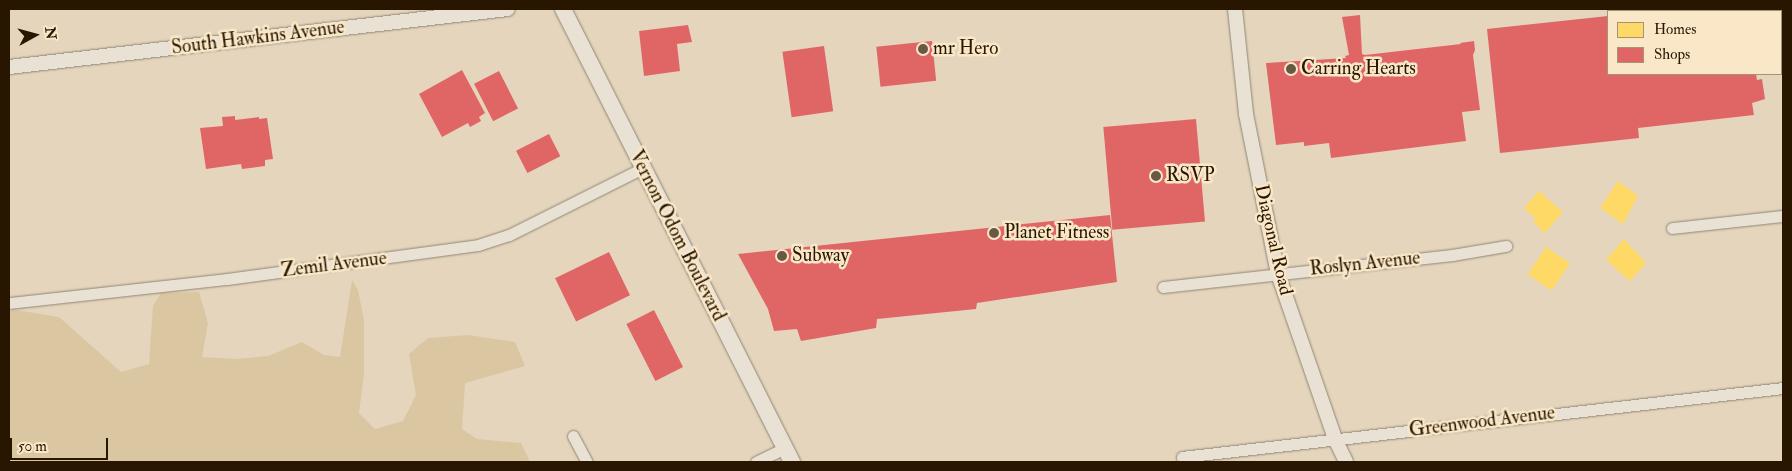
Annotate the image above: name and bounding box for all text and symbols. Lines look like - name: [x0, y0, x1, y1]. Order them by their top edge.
- north arrow: [10, 10, 60, 60]
- legend: [1607, 10, 1782, 75]
- street label: South Hawkins Avenue: [170, 16, 346, 60]
- text: Homes: [1654, 20, 1696, 39]
- text: N: [41, 26, 60, 40]
- place label: mr Hero: [933, 38, 998, 60]
- marker: mr Hero: [917, 43, 929, 55]
- text: Shops: [1654, 45, 1690, 64]
- place label: Carring Hearts: [1301, 58, 1416, 80]
- marker: Carring Hearts: [1285, 63, 1297, 75]
- street label: Vernon Odom Boulevard: [624, 147, 730, 325]
- place label: RSVP: [1166, 165, 1215, 187]
- marker: RSVP: [1150, 170, 1162, 182]
- street label: Diagonal Road: [1249, 182, 1297, 298]
- place label: Planet Fitness: [1004, 222, 1109, 244]
- marker: Planet Fitness: [988, 227, 1000, 239]
- place label: Subway: [792, 245, 849, 267]
- street label: Zemil Avenue: [280, 247, 388, 283]
- street label: Roslyn Avenue: [1309, 247, 1421, 281]
- marker: Subway: [776, 250, 788, 262]
- street label: Greenwood Avenue: [1408, 402, 1556, 442]
- scale bar: [12, 428, 110, 460]
- text: 50 m: [18, 437, 47, 456]

